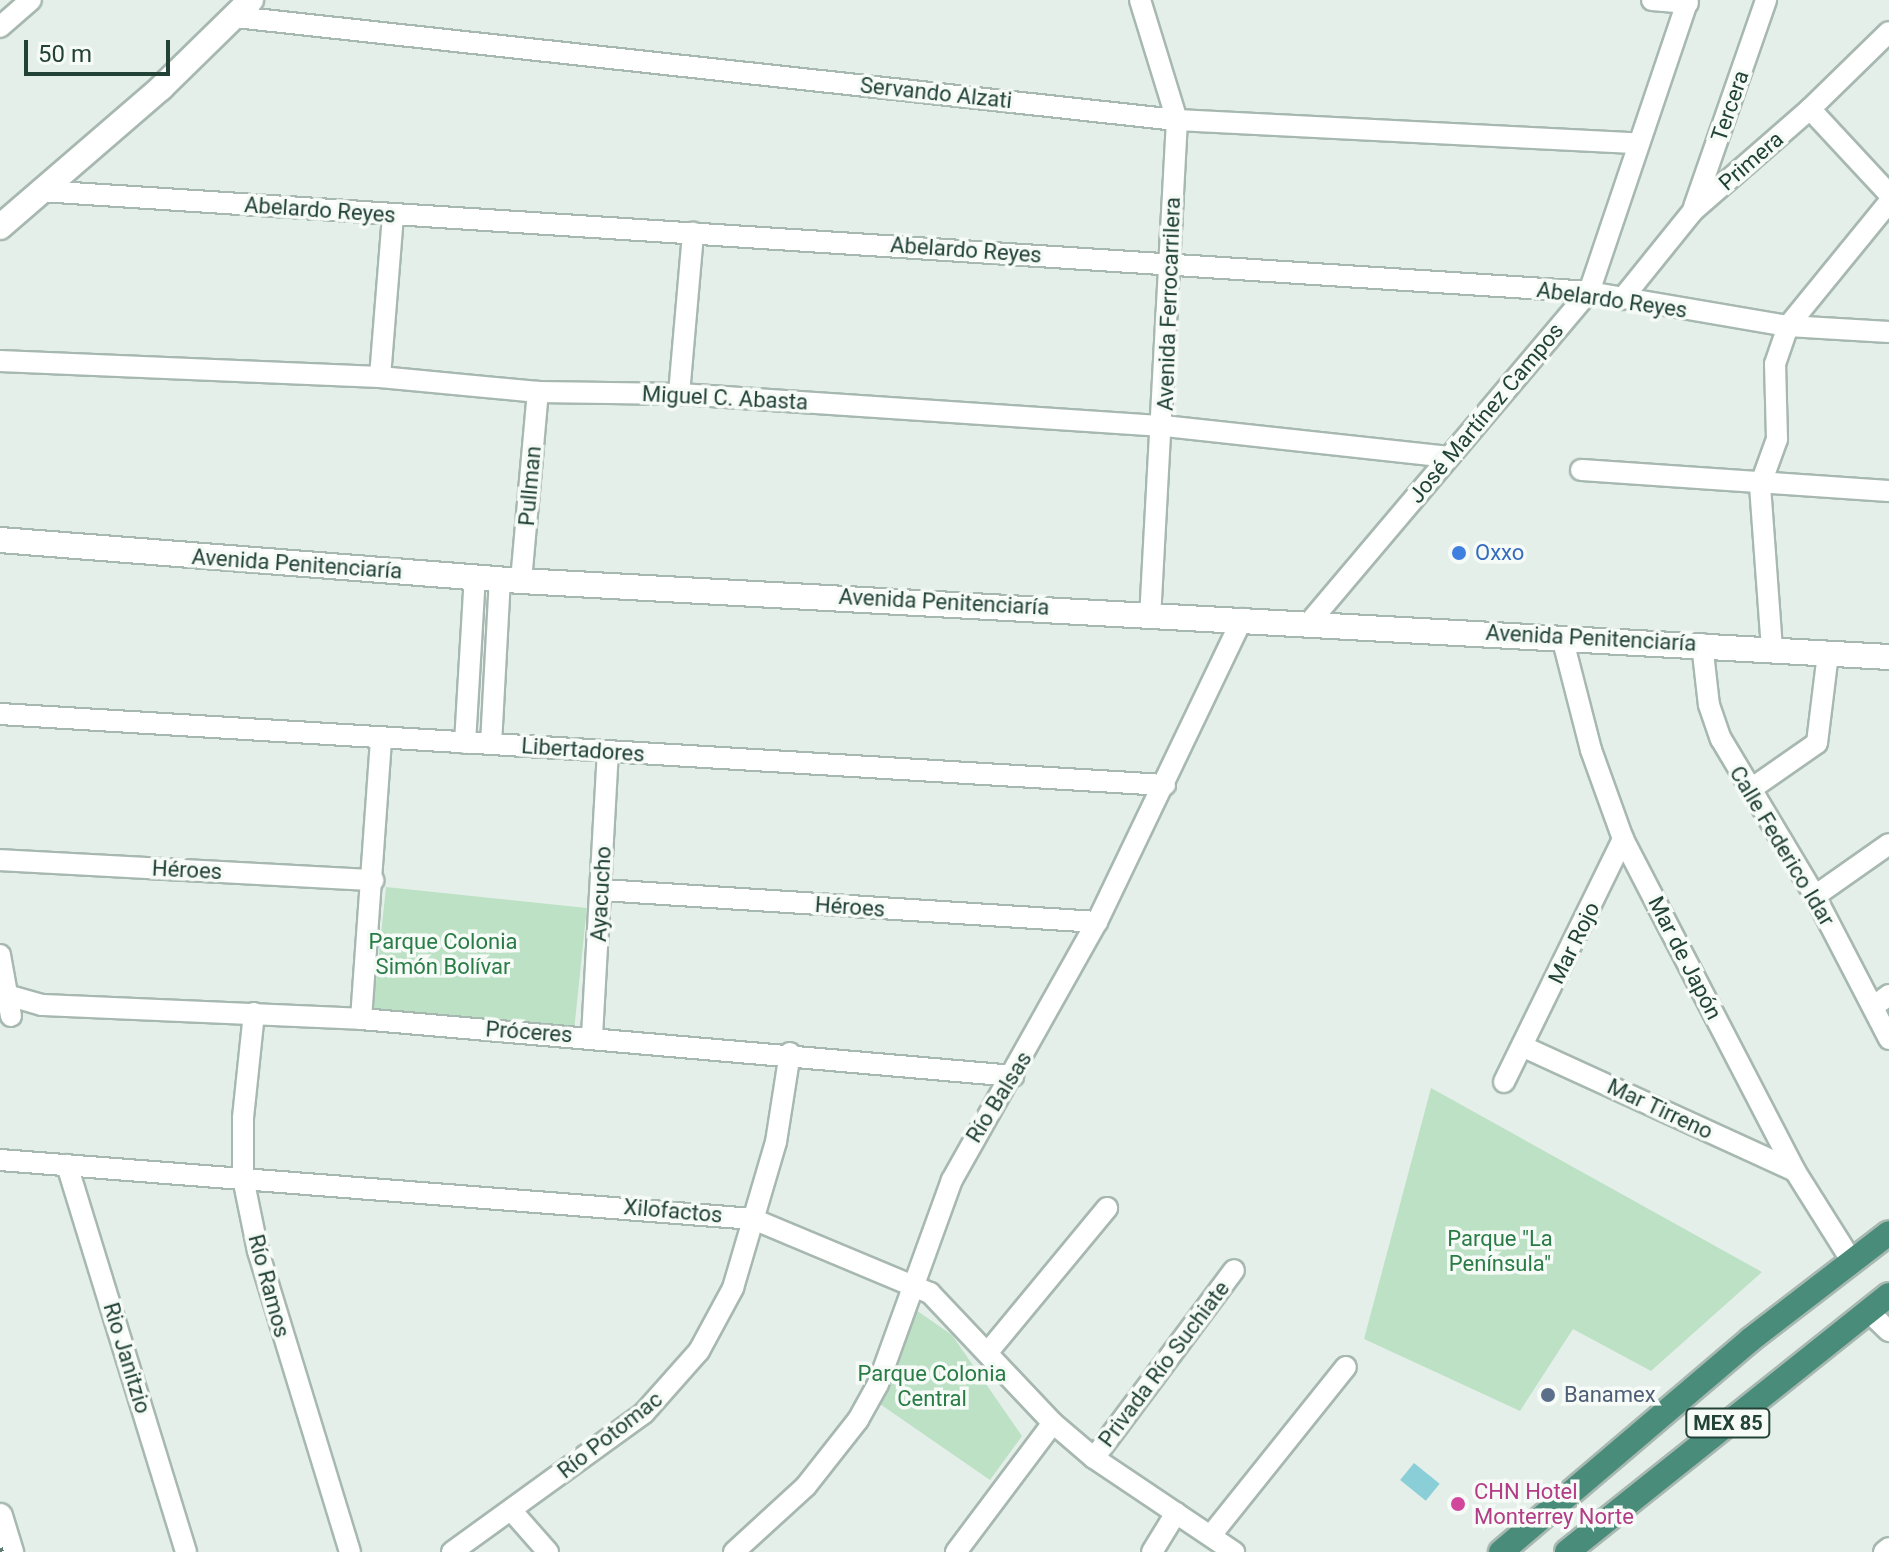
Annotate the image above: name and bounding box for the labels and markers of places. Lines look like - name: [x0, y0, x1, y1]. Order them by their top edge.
- place label: Oxxo: [1475, 540, 1524, 566]
- marker: Oxxo: [1450, 544, 1468, 562]
- place label: Banamex: [1564, 1382, 1656, 1408]
- marker: Banamex: [1539, 1386, 1557, 1404]
- place label: CHN Hotel Monterrey Norte: [1474, 1478, 1634, 1530]
- marker: CHN Hotel Monterrey Norte: [1449, 1495, 1467, 1513]

